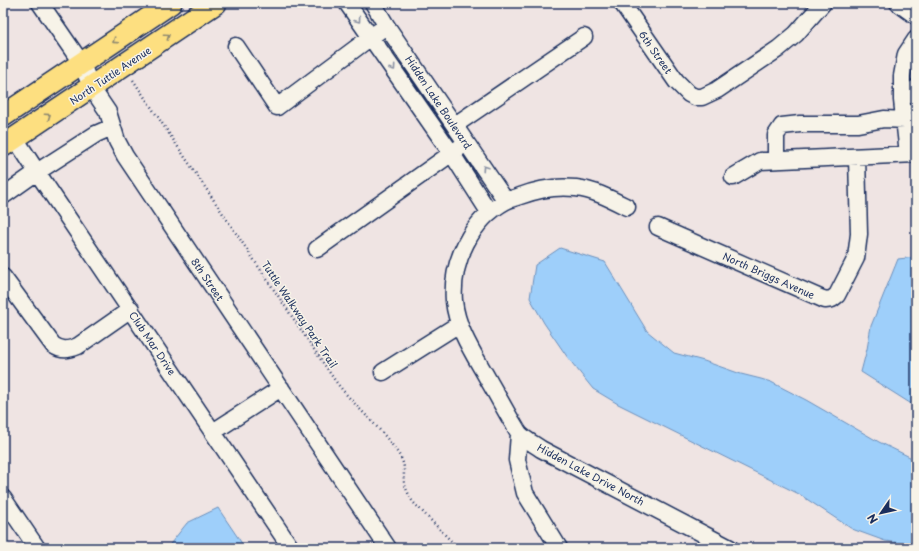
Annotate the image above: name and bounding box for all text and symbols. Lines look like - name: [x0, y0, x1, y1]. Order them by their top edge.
- one-way arrow: [354, 15, 361, 22]
- street label: 6th Street: [636, 27, 676, 77]
- one-way arrow: [163, 34, 170, 41]
- one-way arrow: [113, 36, 120, 43]
- street label: North Tuttle Avenue: [66, 42, 154, 108]
- street label: Hidden Lake Boulevard: [402, 52, 476, 152]
- one-way arrow: [388, 64, 395, 71]
- one-way arrow: [44, 113, 51, 121]
- one-way arrow: [482, 166, 489, 173]
- street label: North Briggs Avenue: [721, 248, 818, 302]
- street label: 8th Street: [188, 254, 228, 304]
- street label: Tuttle Walkway Park Trail: [258, 257, 342, 371]
- street label: Club Mar Drive: [126, 308, 180, 378]
- street label: Hidden Lake Drive North: [535, 439, 647, 509]
- north arrow: [861, 493, 901, 533]
- text: N: [863, 510, 882, 527]

